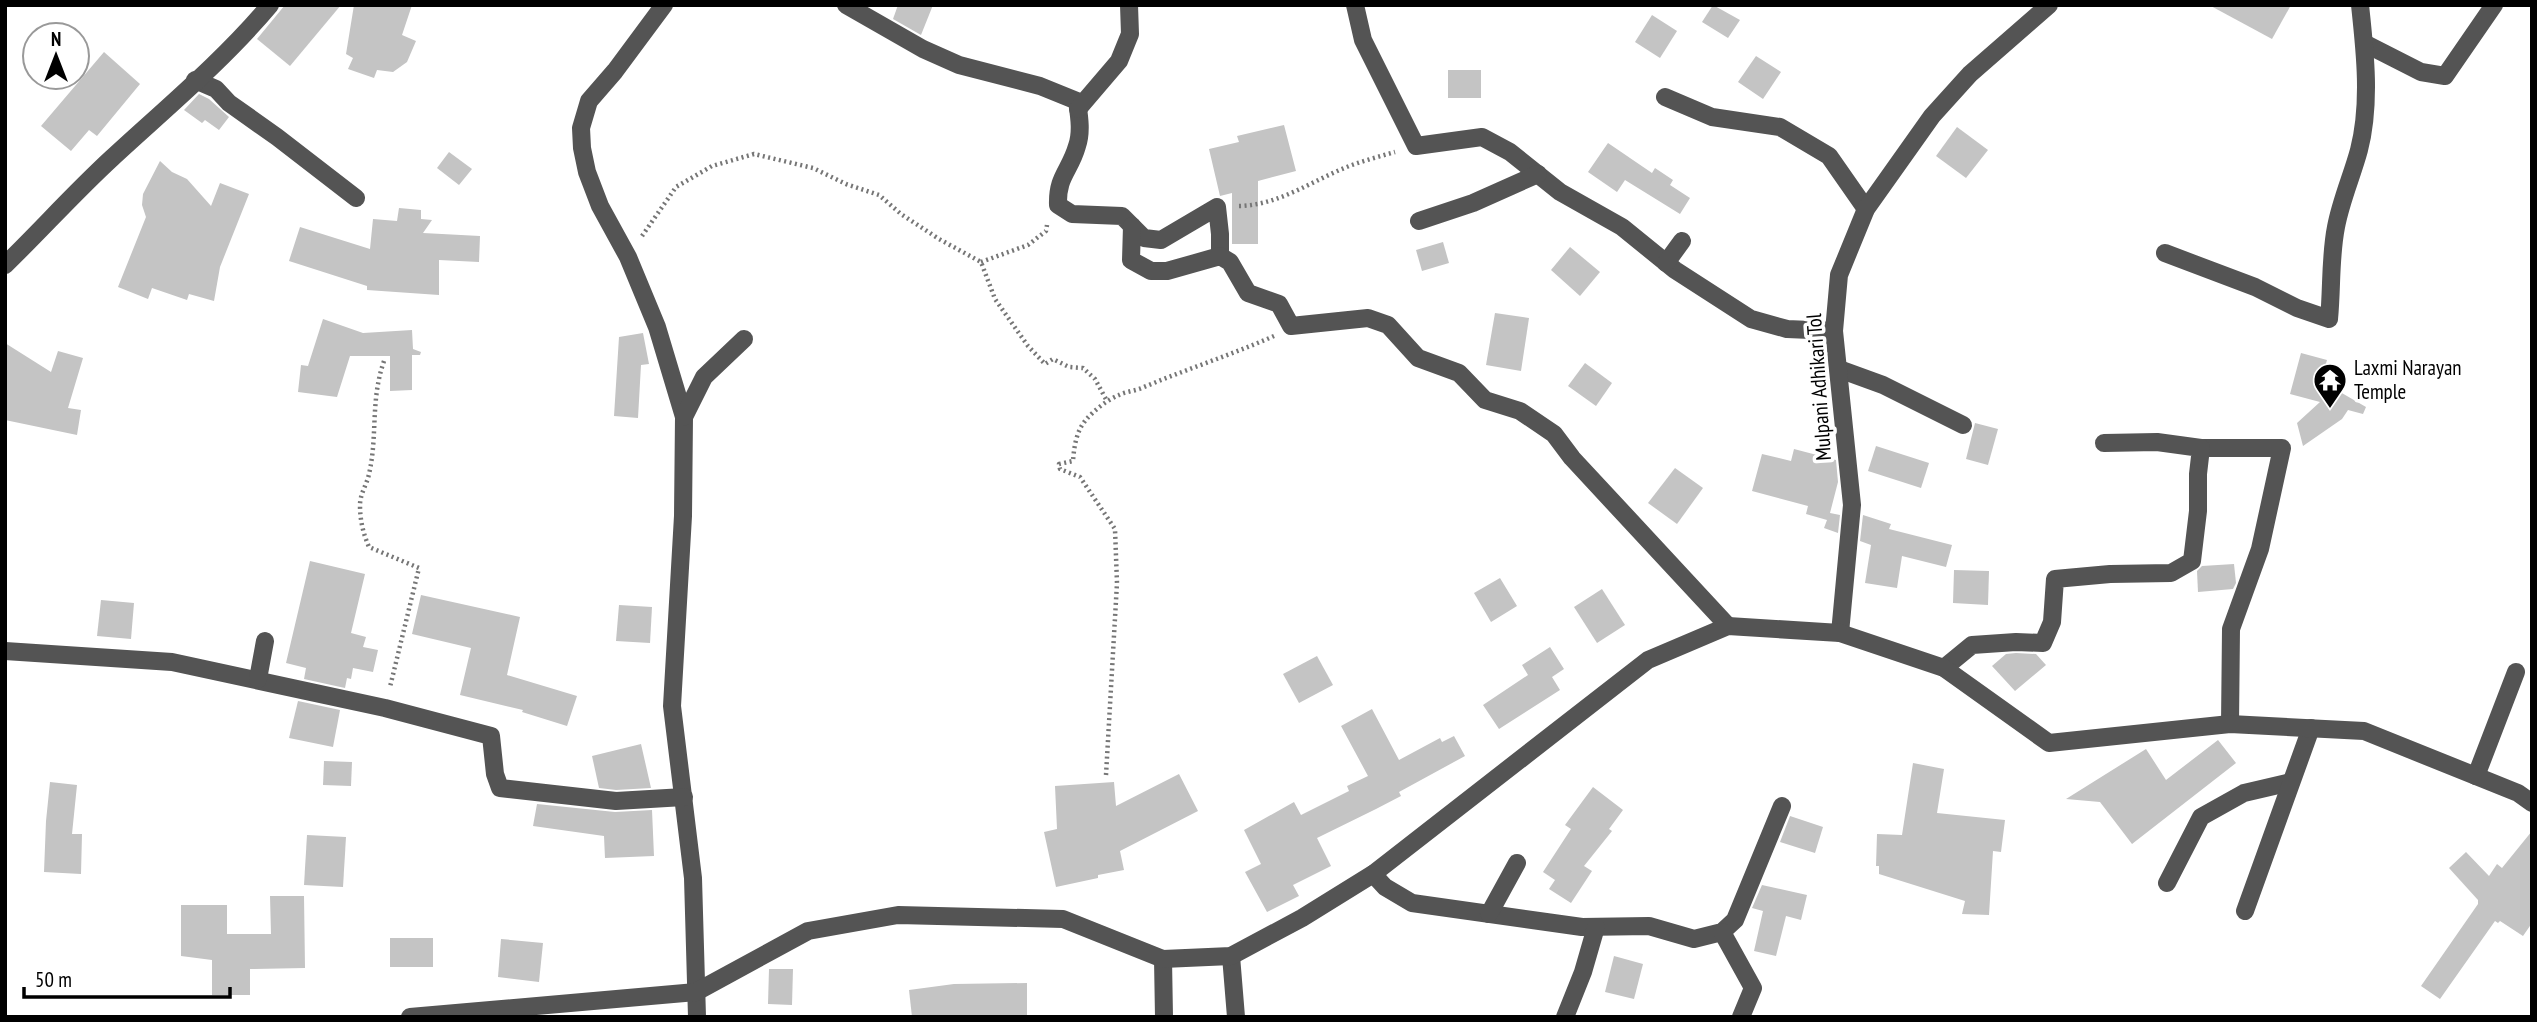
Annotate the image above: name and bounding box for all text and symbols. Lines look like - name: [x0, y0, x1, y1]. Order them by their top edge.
- north arrow: [21, 21, 91, 91]
- text: N: [51, 27, 61, 51]
- street label: Mulpani Adhikari Tol: [1800, 312, 1837, 461]
- place label: Laxmi Narayan Temple: [2354, 354, 2462, 405]
- temple icon: Laxmi Narayan Temple: [2311, 361, 2349, 410]
- scale bar: [24, 956, 231, 1000]
- text: 50 m: [35, 966, 72, 993]

